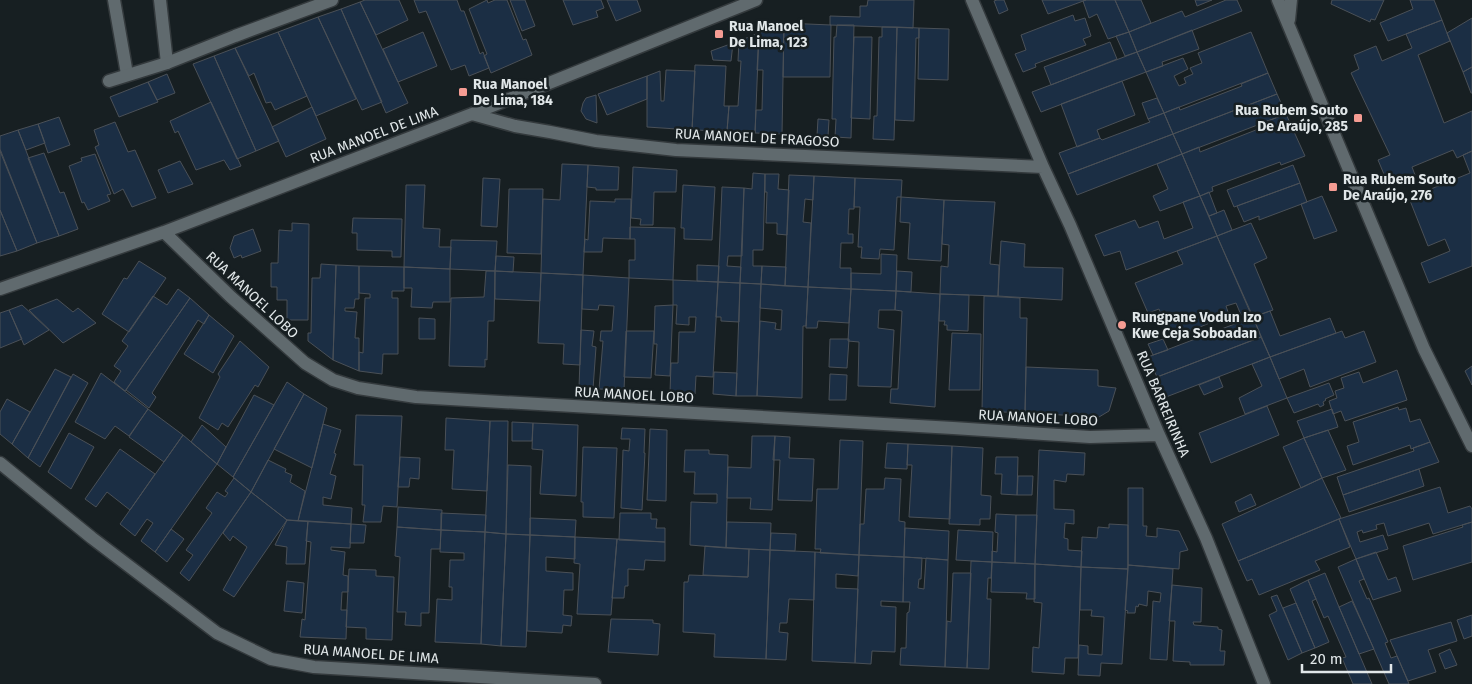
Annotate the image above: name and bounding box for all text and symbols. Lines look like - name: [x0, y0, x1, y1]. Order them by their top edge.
- place label: Rua Manoel De Lima, 123: [729, 18, 807, 51]
- marker: Rua Manoel De Lima, 123: [713, 28, 725, 40]
- place label: Rua Manoel De Lima, 184: [473, 76, 553, 109]
- marker: Rua Manoel De Lima, 184: [457, 86, 469, 98]
- place label: Rua Rubem Souto De Araújo, 285: [1235, 102, 1348, 135]
- street label: RUA MANOEL DE LIMA: [308, 103, 440, 167]
- marker: Rua Rubem Souto De Araújo, 285: [1352, 112, 1364, 124]
- street label: RUA MANOEL DE FRAGOSO: [674, 125, 840, 151]
- place label: Rua Rubem Souto De Araújo, 276: [1343, 171, 1456, 204]
- marker: Rua Rubem Souto De Araújo, 276: [1327, 181, 1339, 193]
- street label: RUA MANOEL LOBO: [202, 248, 302, 342]
- place label: Rungpane Vodun Izo Kwe Ceja Soboadan: [1132, 309, 1262, 342]
- marker: Rungpane Vodun Izo Kwe Ceja Soboadan: [1116, 319, 1128, 331]
- street label: RUA BARREIRINHA: [1133, 348, 1193, 460]
- street label: RUA MANOEL LOBO: [574, 383, 694, 407]
- street label: RUA MANOEL LOBO: [978, 406, 1098, 430]
- street label: RUA MANOEL DE LIMA: [303, 641, 439, 667]
- scale bar: [1302, 642, 1391, 674]
- text: 20 m: [1310, 650, 1343, 668]

